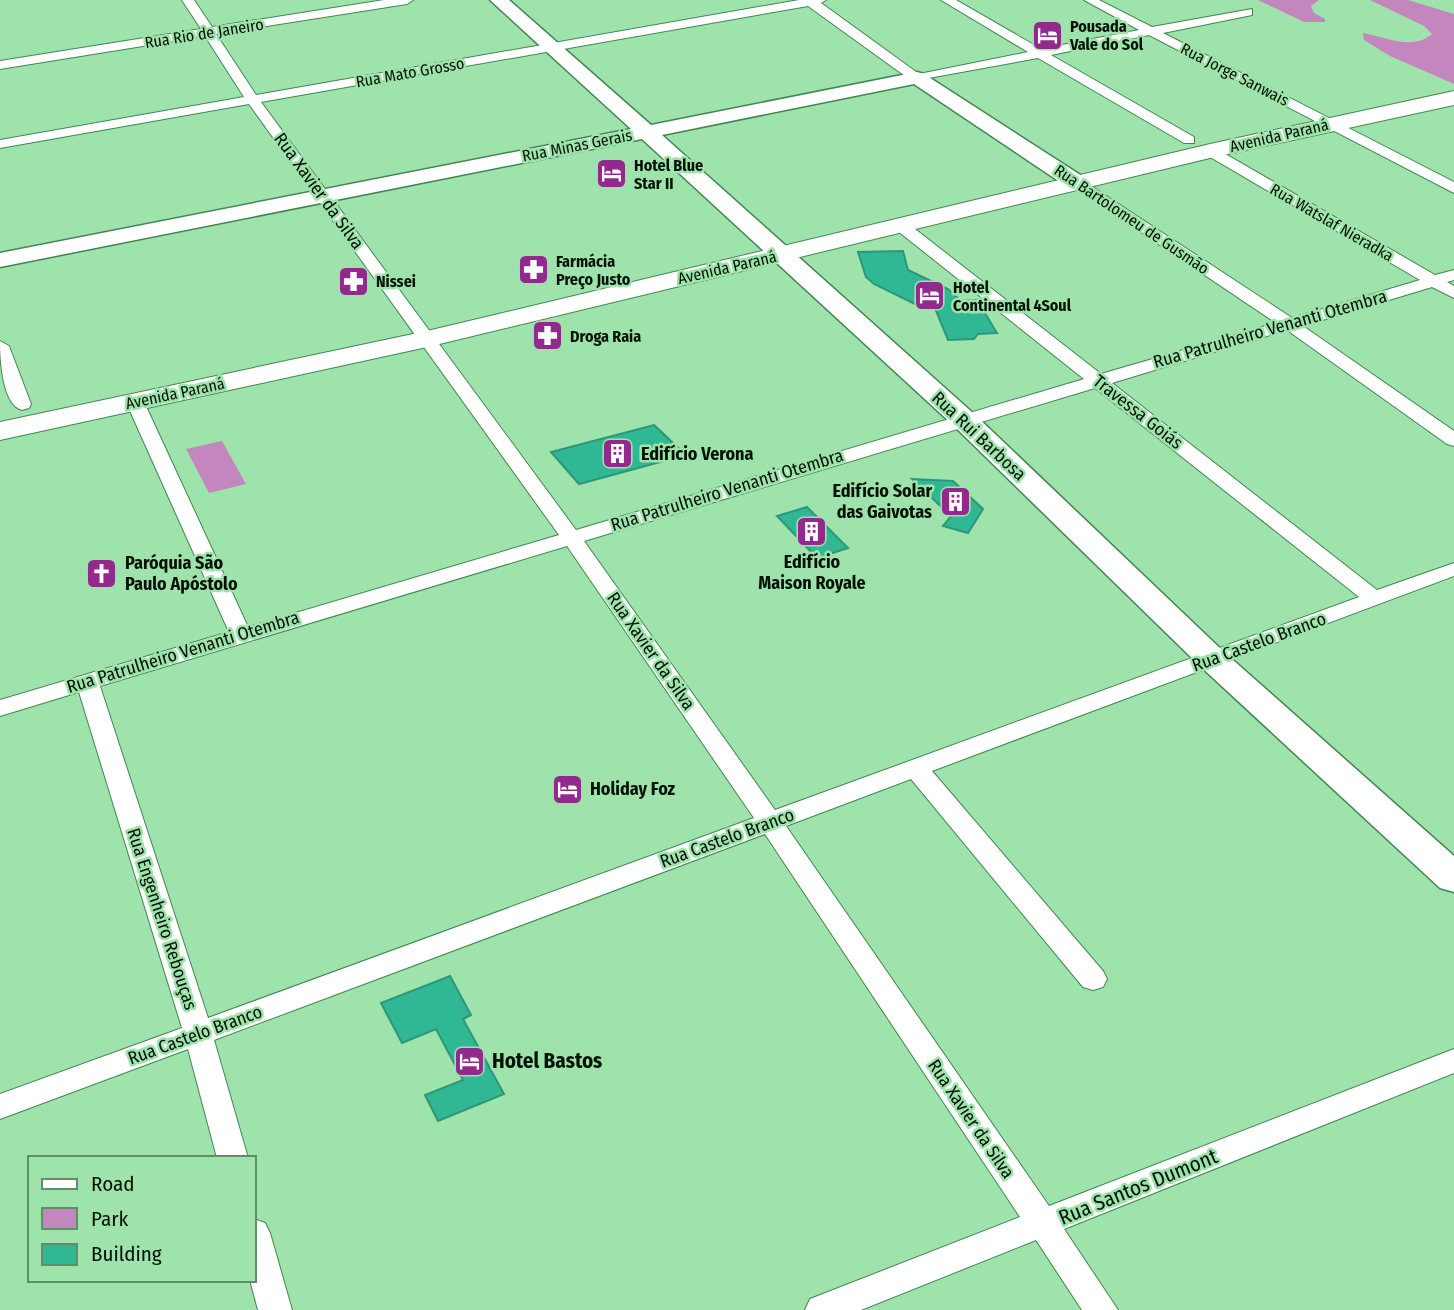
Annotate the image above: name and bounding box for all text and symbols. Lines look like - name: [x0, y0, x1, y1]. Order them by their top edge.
- street label: Rua Rio de Janeiro: [143, 15, 265, 52]
- place label: Pousada Vale do Sol: [1069, 17, 1144, 54]
- hotel icon: Pousada Vale do Sol: [1030, 18, 1064, 52]
- street label: Rua Jorge Sanwais: [1177, 39, 1292, 110]
- street label: Rua Mato Grosso: [354, 54, 466, 91]
- street label: Avenida Paraná: [1228, 115, 1330, 156]
- street label: Rua Minas Gerais: [520, 125, 634, 165]
- street label: Rua Xavier da Silva: [269, 128, 369, 254]
- place label: Hotel Blue Star II: [634, 156, 703, 193]
- hotel icon: Hotel Blue Star II: [594, 157, 628, 191]
- street label: Rua Bartolomeu de Gusmão: [1051, 161, 1213, 278]
- street label: Rua Watslaf Nieradka: [1267, 179, 1397, 265]
- street label: Avenida Paraná: [676, 247, 778, 288]
- place label: Farmácia Preço Justo: [556, 252, 631, 290]
- pharmacy icon: Farmácia Preço Justo: [516, 253, 550, 287]
- pharmacy icon: Nissei: [336, 264, 370, 298]
- place label: Nissei: [376, 272, 416, 291]
- place label: Hotel Continental 4Soul: [953, 278, 1072, 315]
- hotel icon: Hotel Continental 4Soul: [913, 279, 947, 313]
- street label: Rua Patrulheiro Venanti Otembra: [1151, 285, 1390, 373]
- pharmacy icon: Droga Raia: [530, 319, 564, 353]
- place label: Droga Raia: [570, 327, 641, 346]
- street label: Travessa Goiás: [1089, 370, 1187, 454]
- street label: Avenida Paraná: [124, 374, 226, 413]
- street label: Rua Rui Barbosa: [927, 387, 1031, 485]
- building icon: Edifício Verona: [601, 437, 635, 471]
- place label: Edifício Verona: [641, 443, 753, 465]
- street label: Rua Patrulheiro Venanti Otembra: [608, 444, 846, 536]
- place label: Edifício Solar das Gaivotas: [833, 480, 932, 523]
- building icon: Edifício Solar das Gaivotas: [938, 484, 972, 518]
- building icon: Edifício Maison Royale: [795, 515, 829, 549]
- place label: Edifício Maison Royale: [758, 551, 866, 594]
- place label: Paróquia São Paulo Apóstolo: [125, 552, 238, 595]
- church icon: Paróquia São Paulo Apóstolo: [85, 556, 119, 590]
- street label: Rua Xavier da Silva: [602, 588, 700, 714]
- street label: Rua Patrulheiro Venanti Otembra: [64, 606, 302, 698]
- street label: Rua Castelo Branco: [1189, 608, 1329, 676]
- hotel icon: Holiday Foz: [550, 772, 584, 806]
- place label: Holiday Foz: [590, 778, 676, 800]
- street label: Rua Castelo Branco: [657, 804, 797, 872]
- street label: Rua Engenheiro Rebouças: [122, 825, 202, 1013]
- street label: Rua Castelo Branco: [125, 1001, 265, 1069]
- hotel icon: Hotel Bastos: [452, 1044, 486, 1078]
- place label: Hotel Bastos: [492, 1048, 602, 1074]
- street label: Rua Xavier da Silva: [923, 1055, 1019, 1183]
- street label: Rua Santos Dumont: [1055, 1143, 1221, 1231]
- legend: [28, 1156, 256, 1282]
- text: Road: [91, 1171, 135, 1197]
- text: Park: [91, 1206, 129, 1232]
- text: Building: [91, 1241, 162, 1267]

